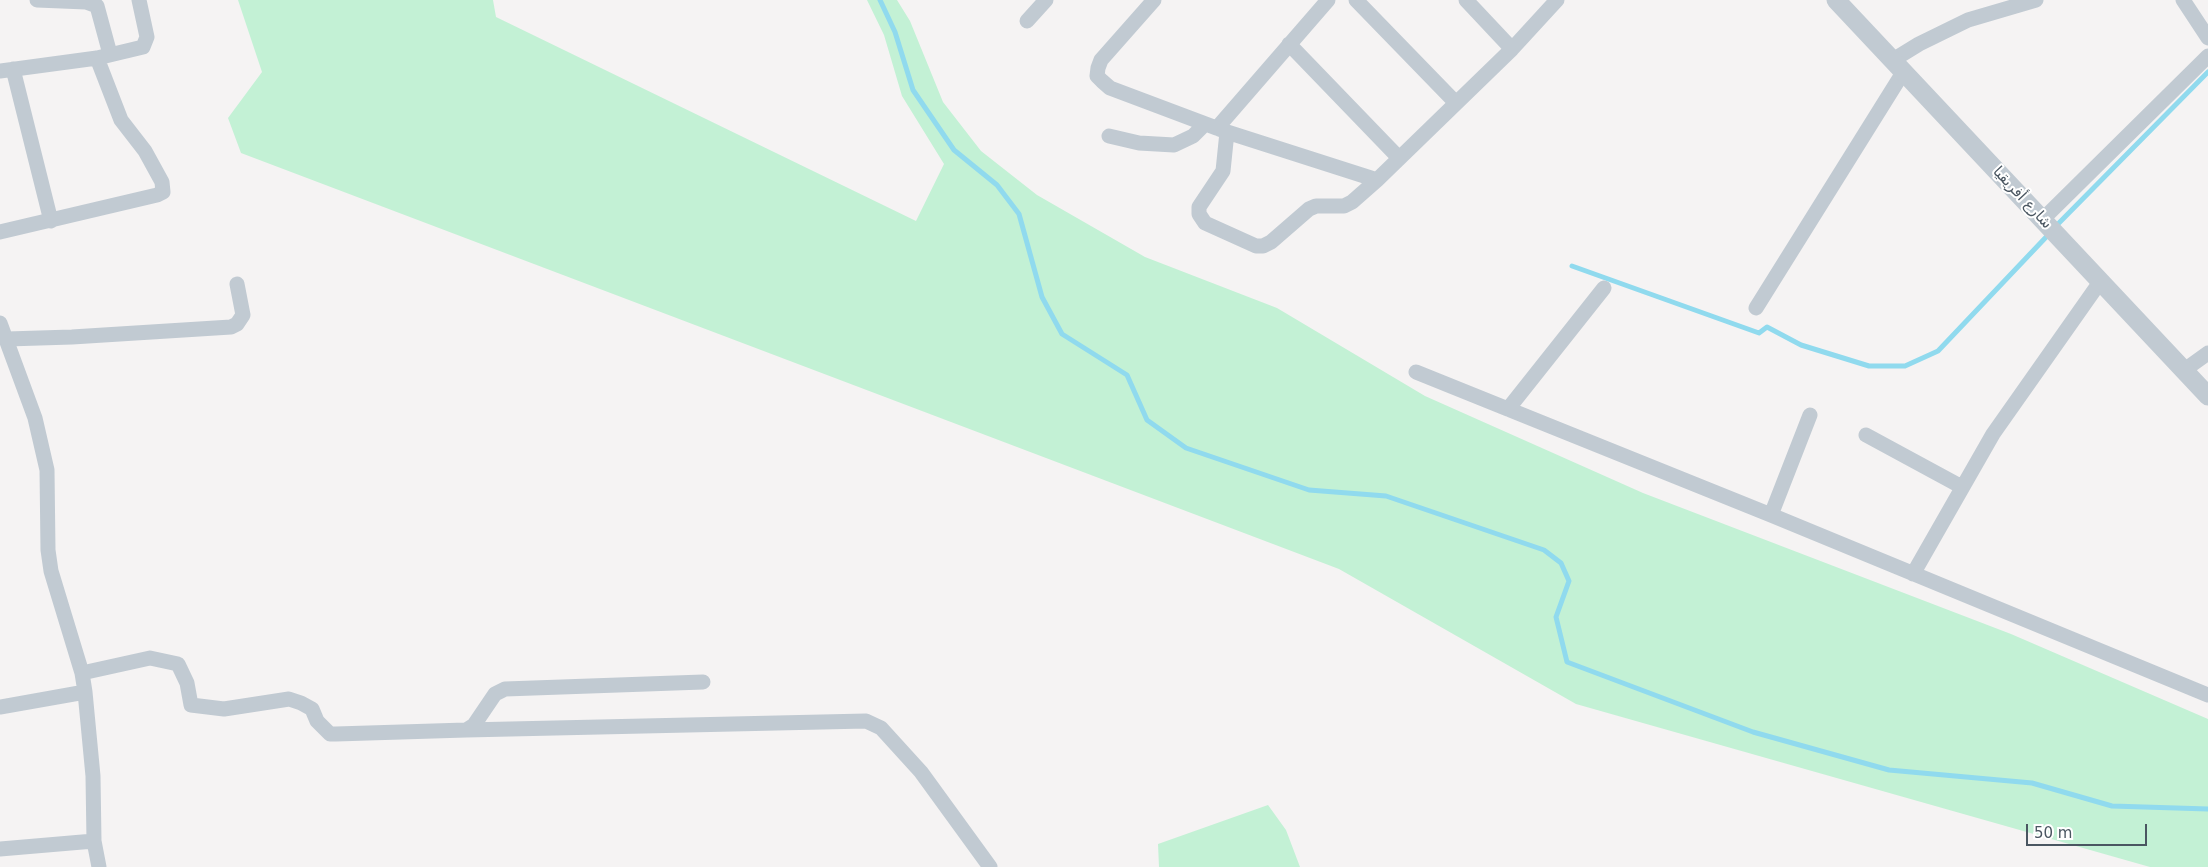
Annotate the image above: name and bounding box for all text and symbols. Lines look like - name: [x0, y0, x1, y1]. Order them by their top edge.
- street label: شارع أفريقيا: [1989, 163, 2055, 233]
- scale bar: [2028, 814, 2149, 846]
- text: 50 m: [2034, 824, 2072, 842]

